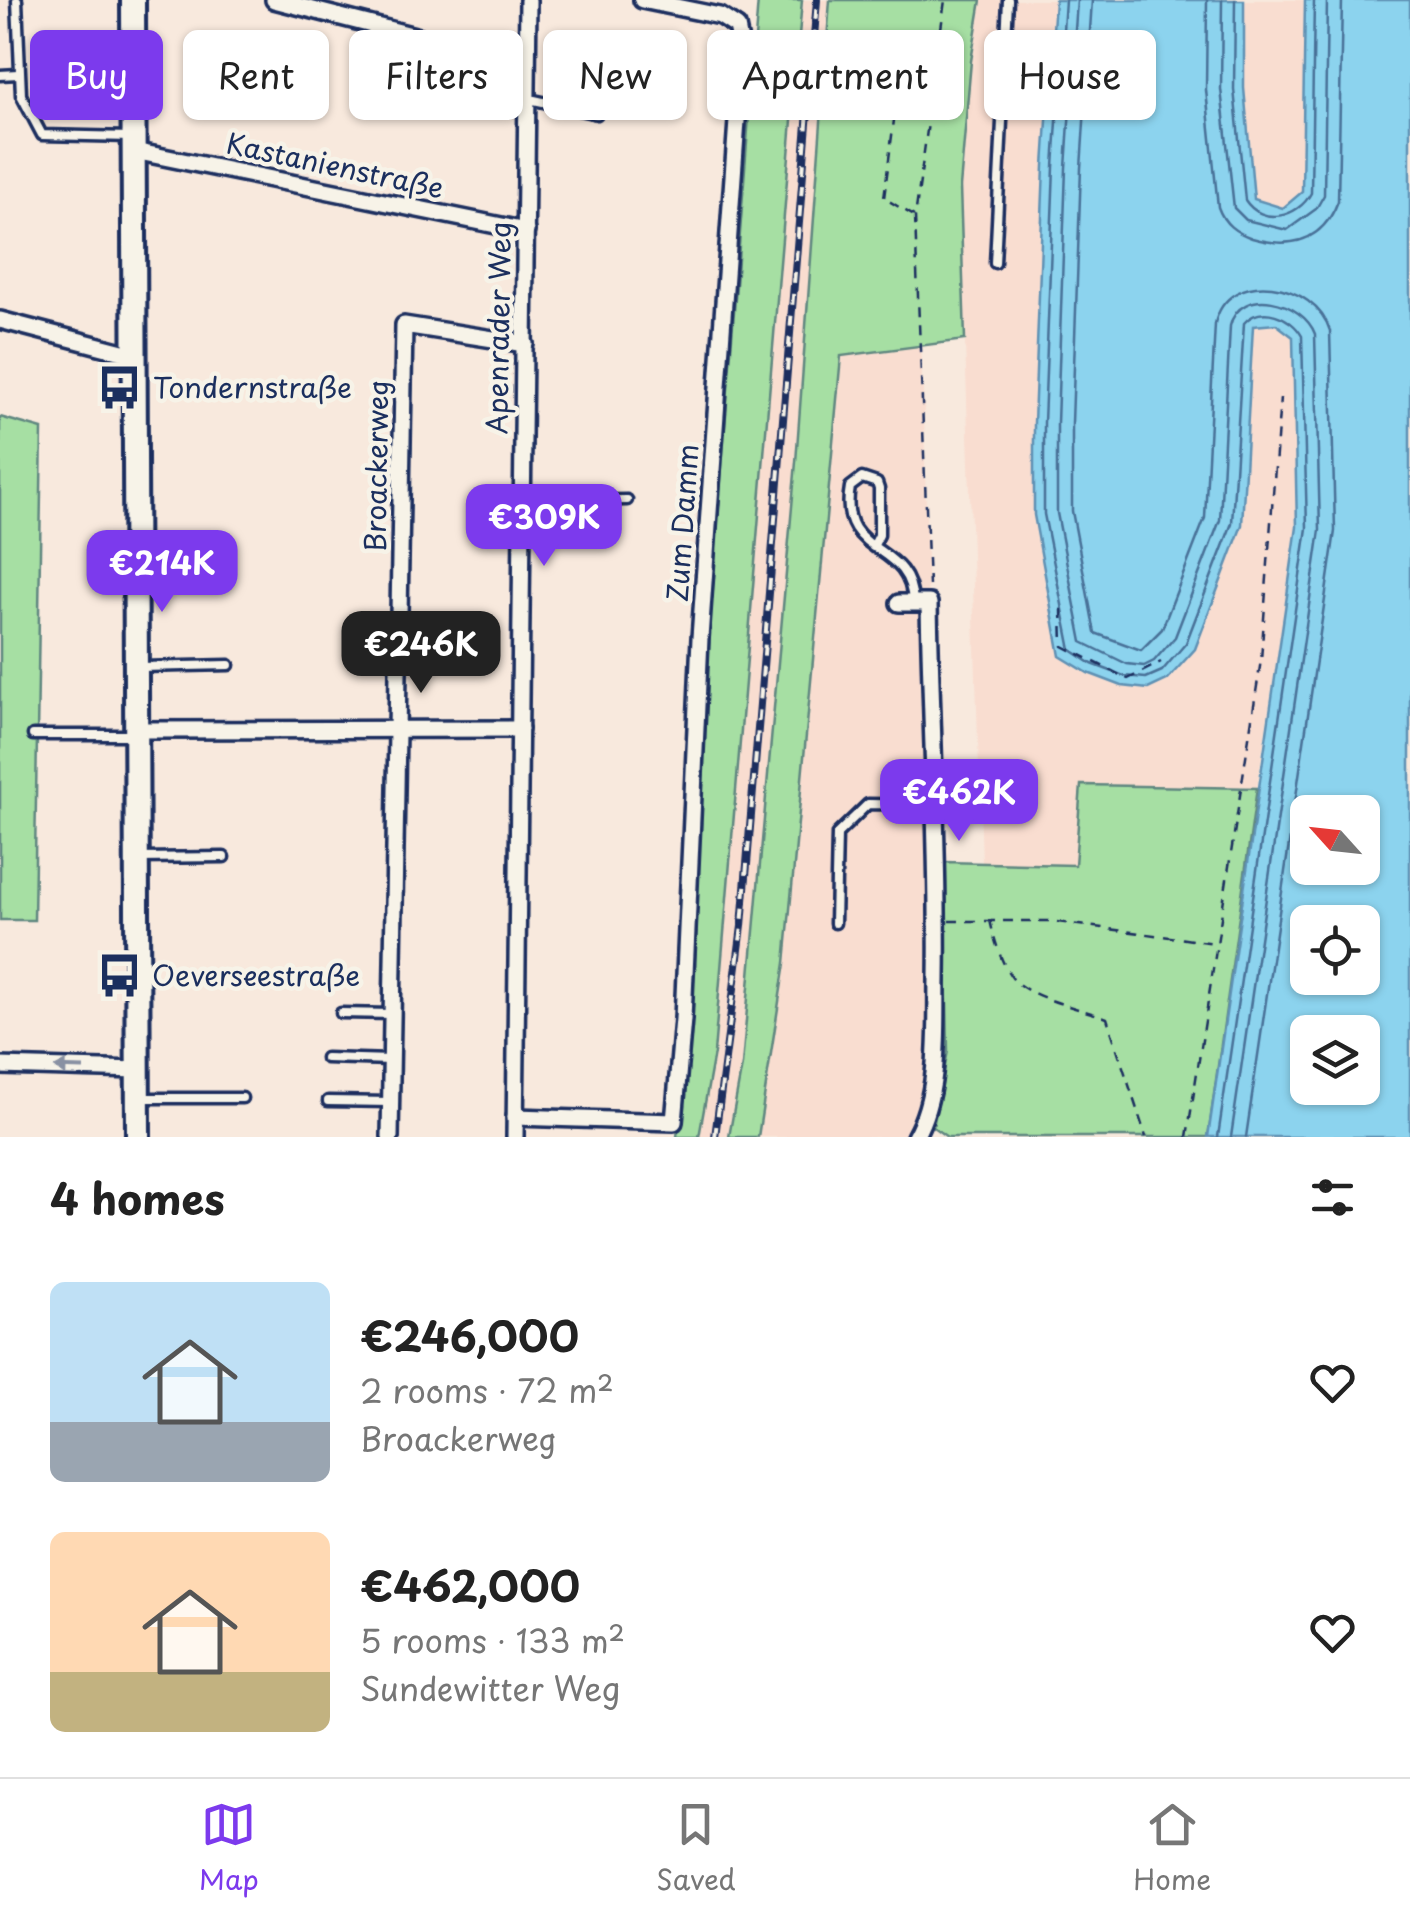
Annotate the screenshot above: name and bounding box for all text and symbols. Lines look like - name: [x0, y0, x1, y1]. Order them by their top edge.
- chip: Buy: [30, 30, 163, 120]
- chip: Rent: [183, 30, 329, 120]
- chip: Filters: [349, 30, 523, 120]
- chip: New: [543, 30, 687, 120]
- chip: Apartment: [707, 30, 964, 120]
- chip: House: [984, 30, 1156, 120]
- street label: Kastanienstraße: [223, 120, 448, 209]
- street label: Apenrader Weg: [474, 221, 521, 435]
- bus stop icon: Tondernstraße: [96, 364, 144, 412]
- place label: Tondernstraße: [153, 365, 352, 408]
- street label: Broackerweg: [353, 380, 398, 552]
- street label: Zum Damm: [655, 443, 708, 603]
- pin: €309K: [474, 484, 614, 569]
- text: €309K: [488, 492, 600, 540]
- pin: €214K: [92, 530, 232, 615]
- text: €214K: [109, 538, 215, 586]
- pin: €246K: [351, 611, 491, 696]
- text: €246K: [364, 619, 479, 667]
- pin: €462K: [889, 759, 1029, 844]
- text: €462K: [902, 767, 1016, 815]
- north arrow: [1290, 795, 1380, 885]
- map controls: [1290, 795, 1380, 1105]
- button: locate: [1290, 905, 1380, 995]
- bus stop icon: Oeverseestraße: [95, 952, 143, 1000]
- place label: Oeverseestraße: [152, 953, 360, 996]
- button: layers: [1290, 1015, 1380, 1105]
- one-way arrow: [52, 1060, 84, 1076]
- text: 4 homes: [50, 1166, 225, 1229]
- icon: filters: [1305, 1170, 1360, 1225]
- text: €246,000: [360, 1303, 579, 1366]
- icon: home: [130, 1322, 250, 1442]
- icon: heart: [1305, 1355, 1360, 1410]
- text: 2 rooms · 72 m²: [360, 1366, 614, 1414]
- text: Broackerweg: [360, 1414, 557, 1462]
- text: €462,000: [360, 1553, 580, 1616]
- icon: home: [130, 1572, 250, 1692]
- icon: heart: [1305, 1605, 1360, 1660]
- text: 5 rooms · 133 m²: [360, 1616, 625, 1664]
- text: Sundewitter Weg: [360, 1664, 620, 1712]
- tab: Map: [199, 1797, 259, 1900]
- tab: Saved: [656, 1797, 736, 1900]
- tab: Home: [1133, 1797, 1211, 1900]

